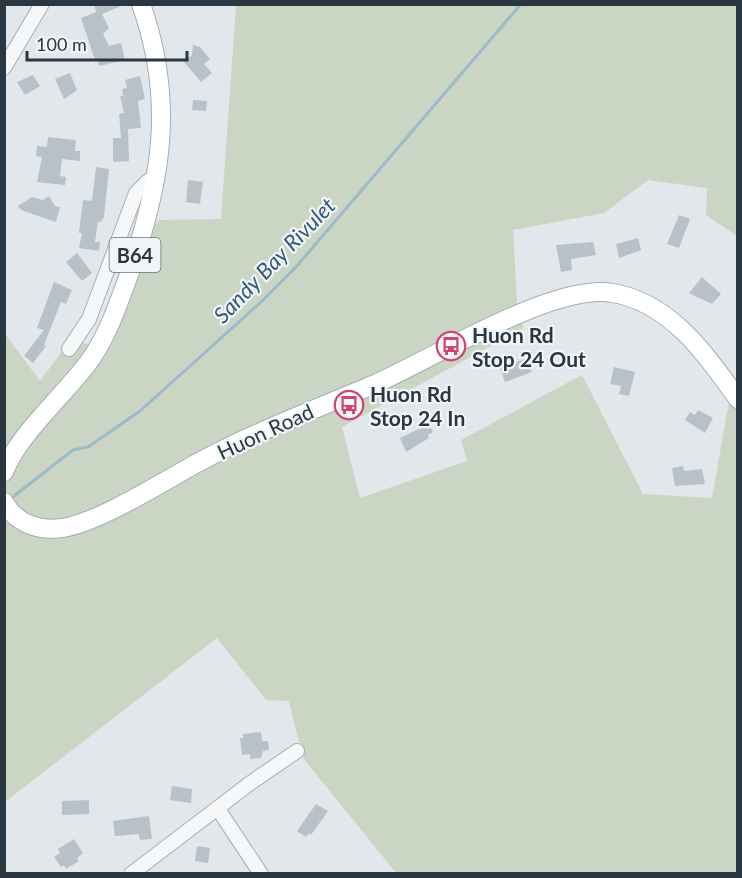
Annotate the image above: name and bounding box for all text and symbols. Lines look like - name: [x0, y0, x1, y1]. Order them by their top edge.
- scale bar: [27, 24, 188, 62]
- text: 100 m: [36, 33, 87, 55]
- water label: Sandy Bay Rivulet: [207, 192, 341, 328]
- road number: B64: [110, 238, 160, 272]
- place label: Huon Rd Stop 24 Out: [472, 322, 586, 371]
- bus stop icon: Huon Rd Stop 24 Out: [435, 330, 467, 362]
- place label: Huon Rd Stop 24 In: [370, 381, 465, 430]
- bus stop icon: Huon Rd Stop 24 In: [333, 389, 365, 421]
- street label: Huon Road: [213, 398, 317, 464]

